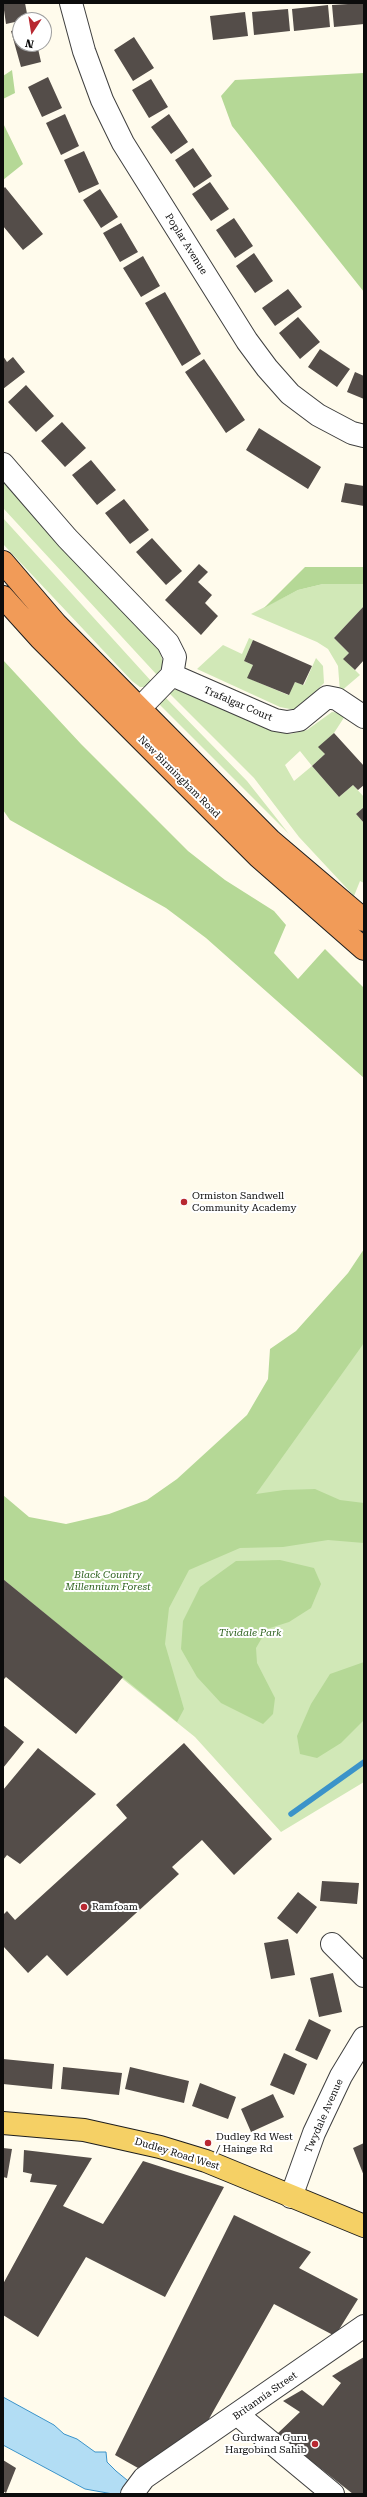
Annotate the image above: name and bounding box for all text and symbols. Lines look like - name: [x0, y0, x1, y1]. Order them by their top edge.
- north arrow: [12, 12, 52, 52]
- text: N: [24, 36, 35, 50]
- street label: Poplar Avenue: [162, 211, 210, 277]
- street label: Trafalgar Court: [202, 684, 274, 724]
- street label: New Birmingham Road: [136, 734, 222, 820]
- place label: Ormiston Sandwell Community Academy: [192, 1190, 296, 1214]
- marker: Ormiston Sandwell Community Academy: [179, 1197, 189, 1207]
- park label: Black Country Millennium Forest: [65, 1569, 151, 1592]
- park label: Tividale Park: [219, 1627, 281, 1639]
- place label: Ramfoam: [92, 1901, 138, 1913]
- marker: Ramfoam: [79, 1902, 89, 1912]
- street label: Twydale Avenue: [302, 2077, 346, 2155]
- place label: Dudley Rd West / Hainge Rd: [216, 2131, 293, 2154]
- street label: Dudley Road West: [133, 2135, 221, 2173]
- marker: Dudley Rd West / Hainge Rd: [203, 2138, 213, 2148]
- street label: Britannia Street: [231, 2369, 299, 2423]
- place label: Gurdwara Guru Hargobind Sahib: [225, 2432, 307, 2456]
- marker: Gurdwara Guru Hargobind Sahib: [310, 2439, 320, 2449]

